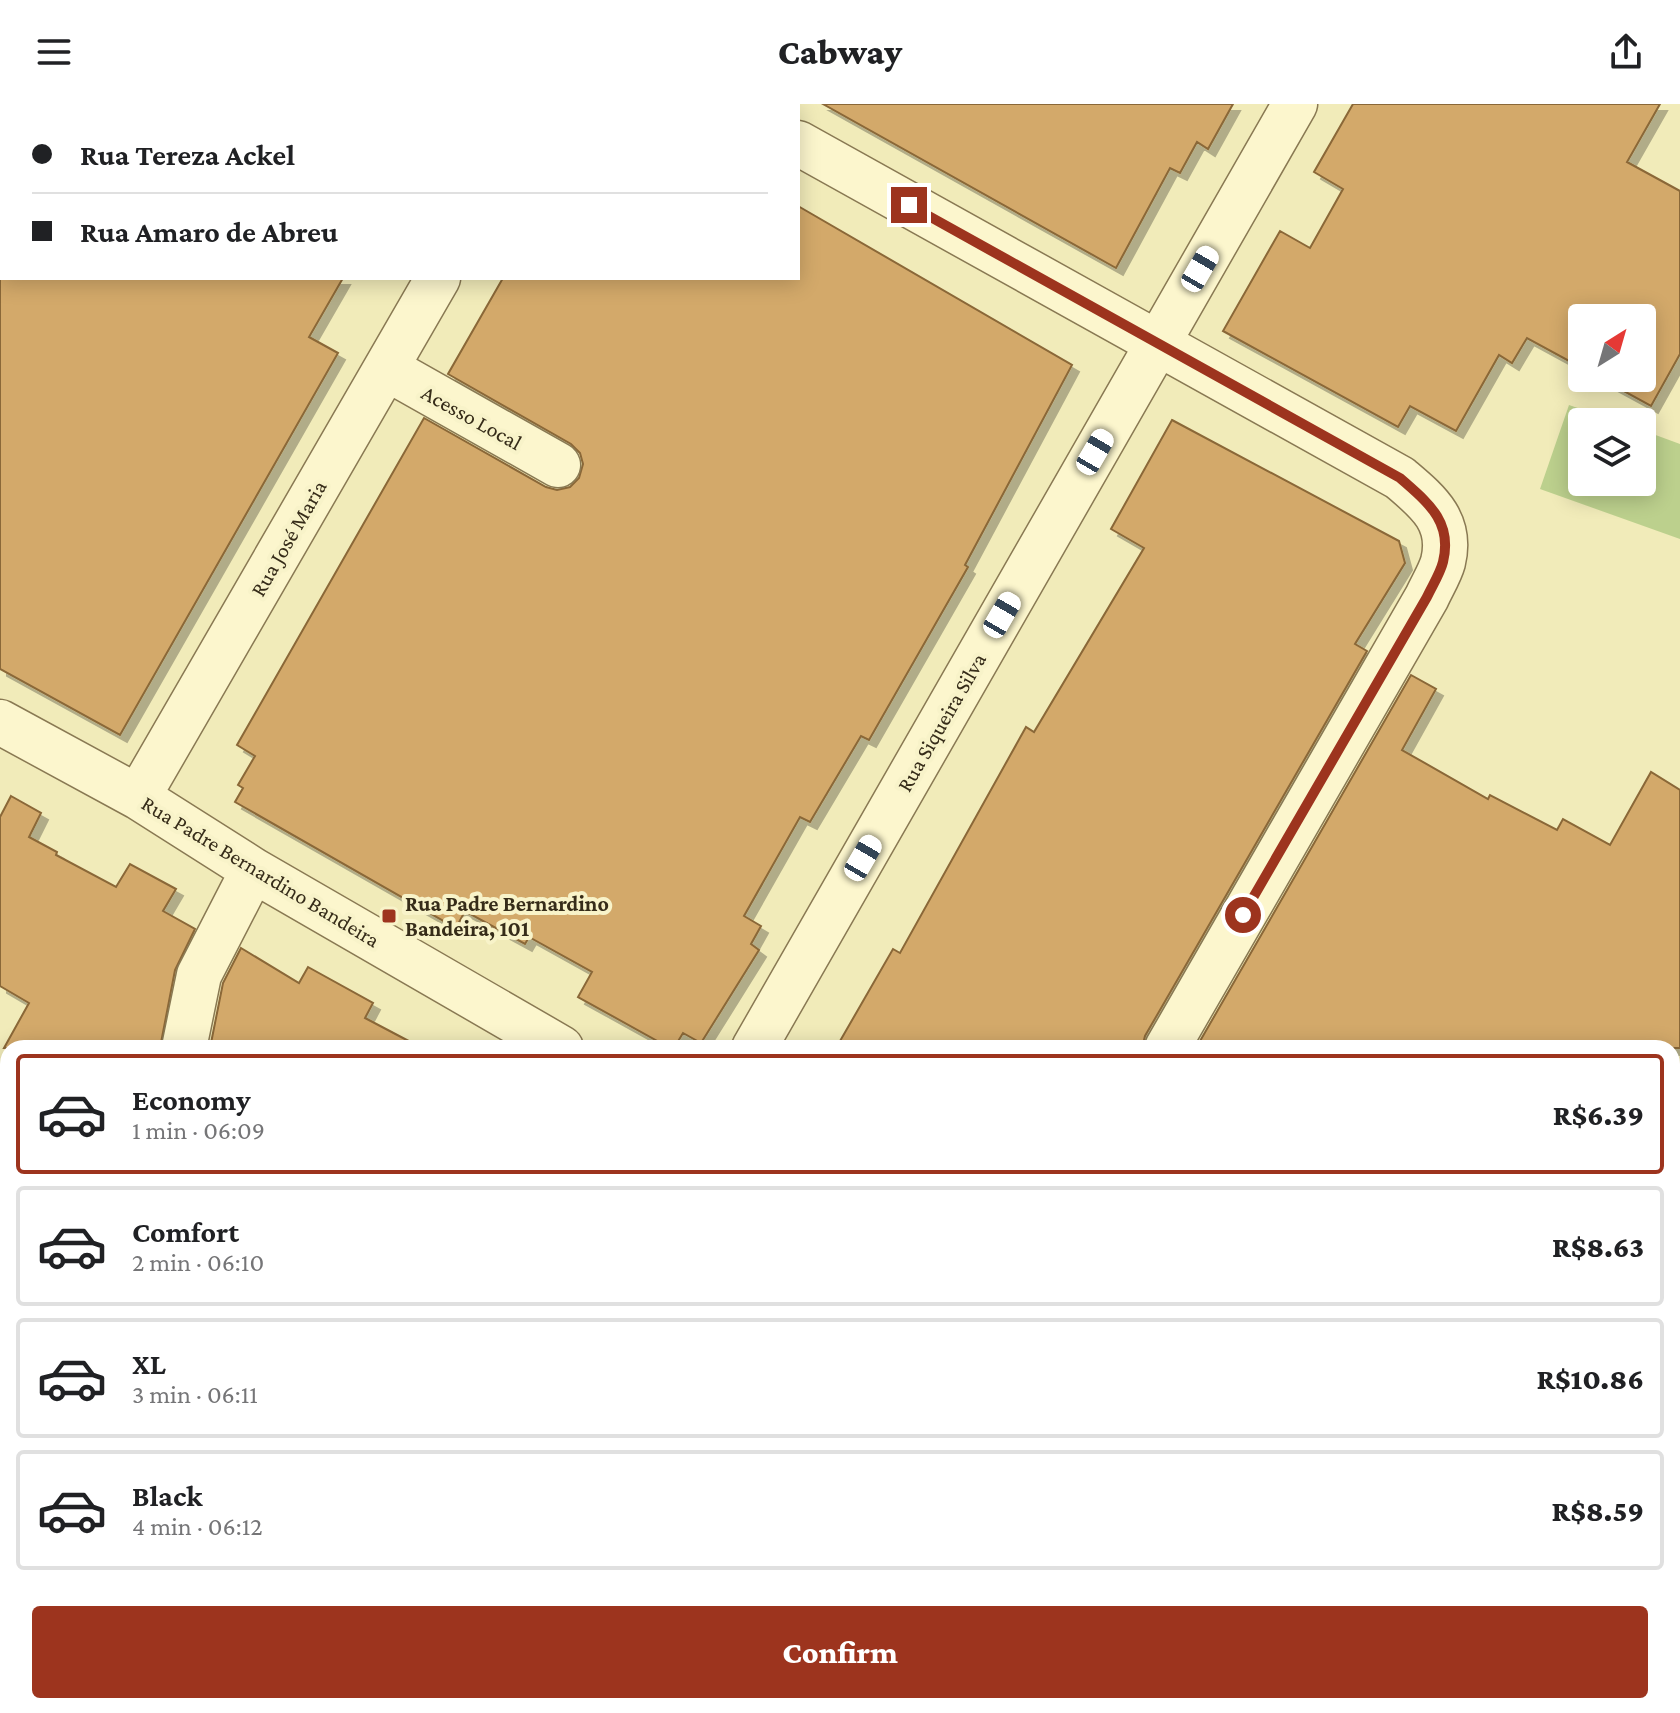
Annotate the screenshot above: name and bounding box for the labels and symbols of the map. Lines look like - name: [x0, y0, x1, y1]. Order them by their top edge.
- route end: [891, 187, 927, 223]
- car: [1178, 242, 1222, 296]
- north arrow: [1568, 304, 1656, 392]
- street label: Acesso Local: [417, 380, 526, 455]
- car: [1073, 425, 1117, 479]
- street label: Rua José Maria: [245, 476, 332, 601]
- car: [980, 588, 1024, 642]
- street label: Rua Siqueira Silva: [892, 648, 991, 796]
- street label: Rua Padre Bernardino Bandeira: [137, 790, 384, 952]
- car: [841, 831, 885, 885]
- place label: Rua Padre Bernardino Bandeira, 101: [405, 891, 609, 941]
- route start: [1225, 897, 1261, 933]
- marker: Rua Padre Bernardino Bandeira, 101: [380, 907, 398, 925]

